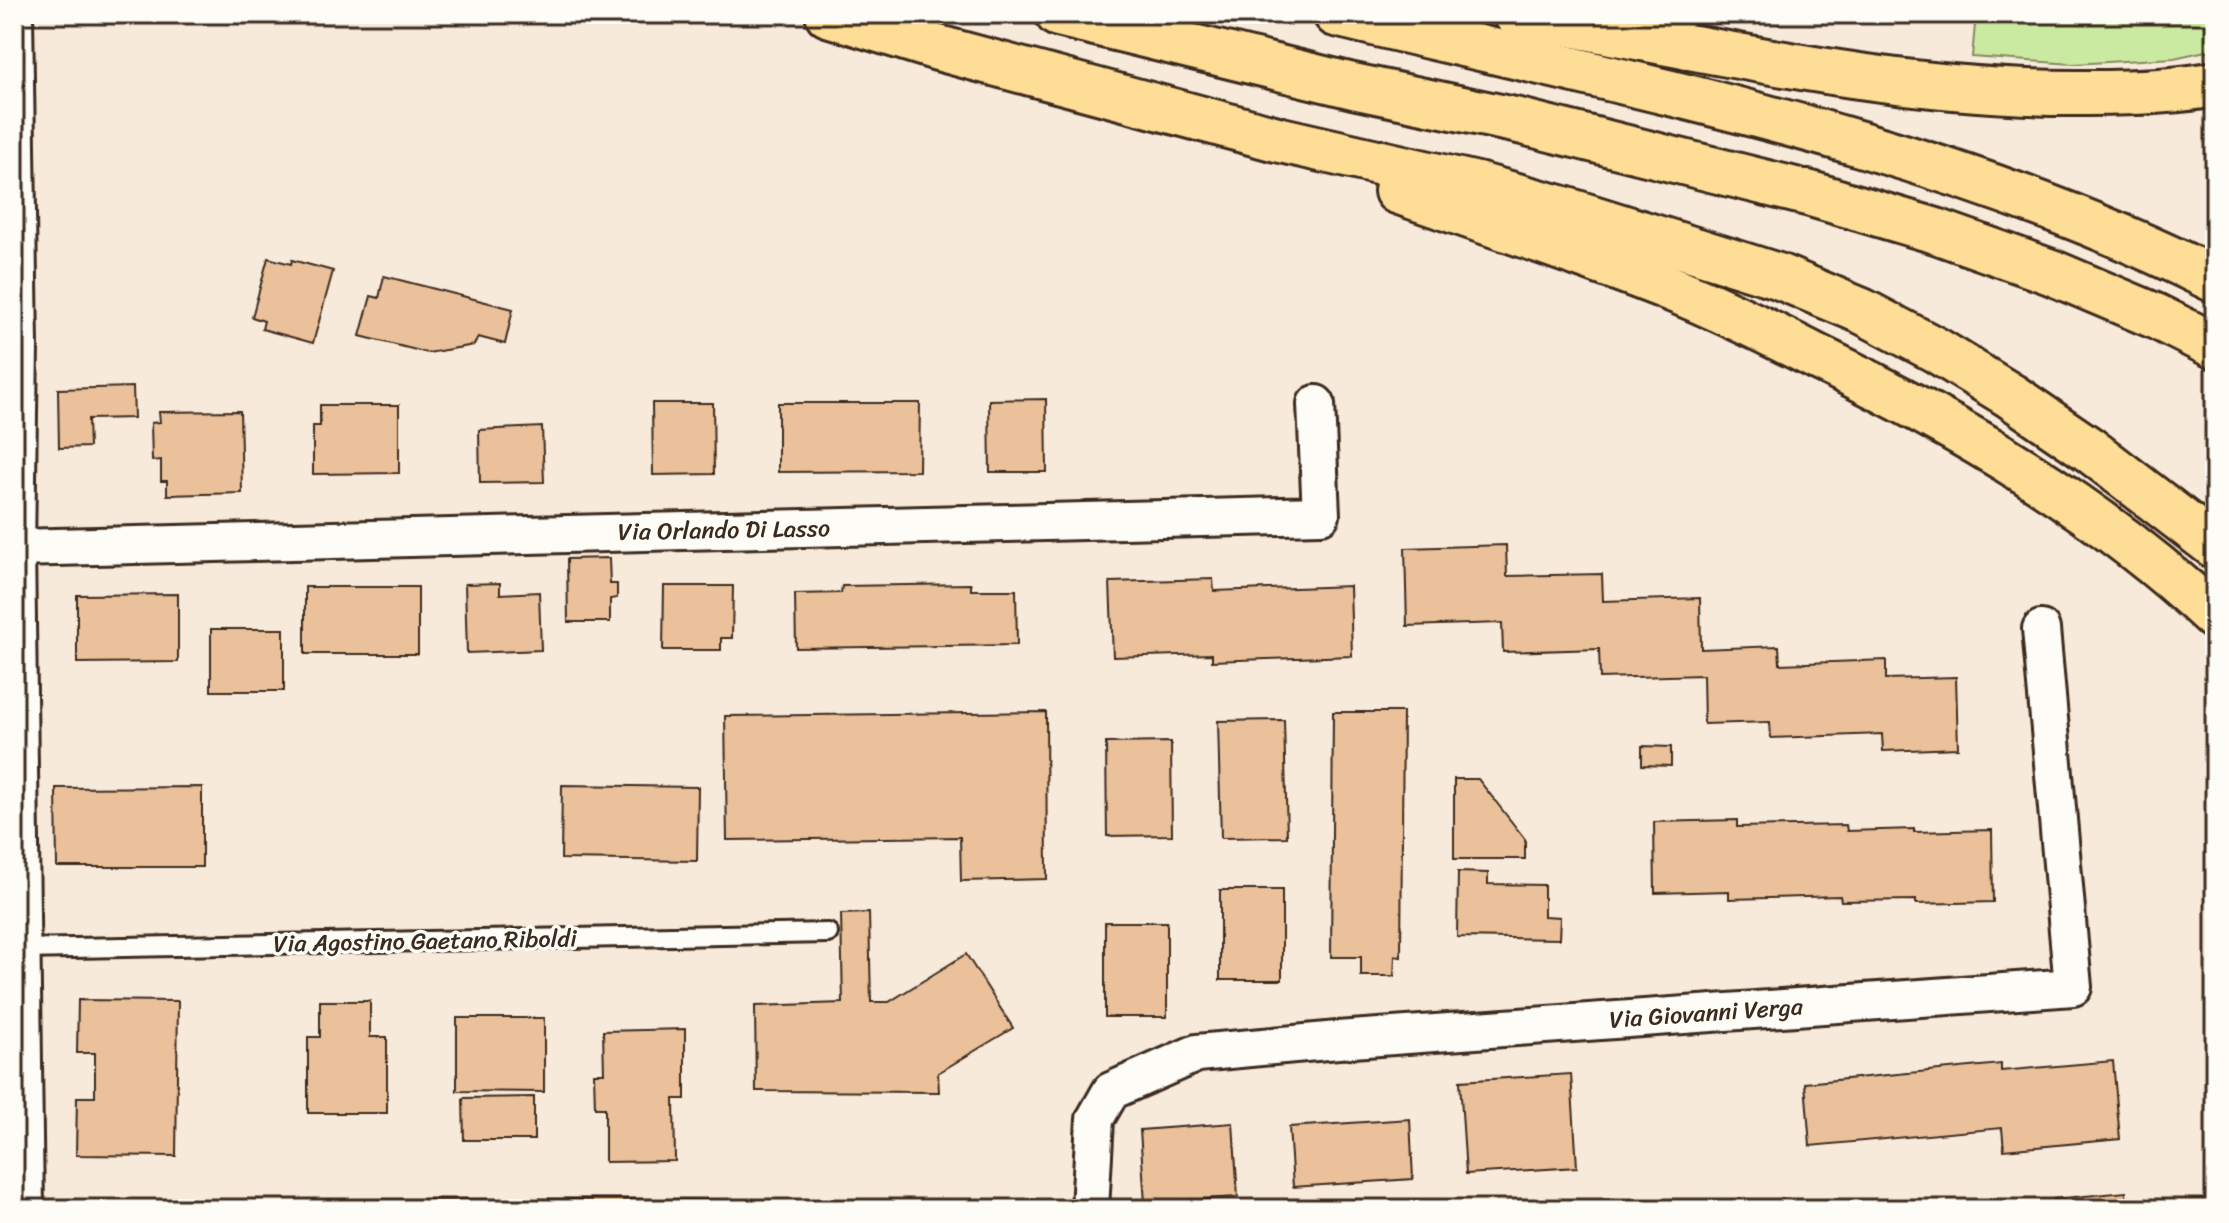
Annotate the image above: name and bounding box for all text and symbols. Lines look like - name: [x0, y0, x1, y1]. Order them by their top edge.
- street label: Via Orlando Di Lasso: [618, 507, 830, 553]
- street label: Via Agostino Gaetano Riboldi: [273, 917, 577, 965]
- street label: Via Giovanni Verga: [1608, 985, 1805, 1041]

